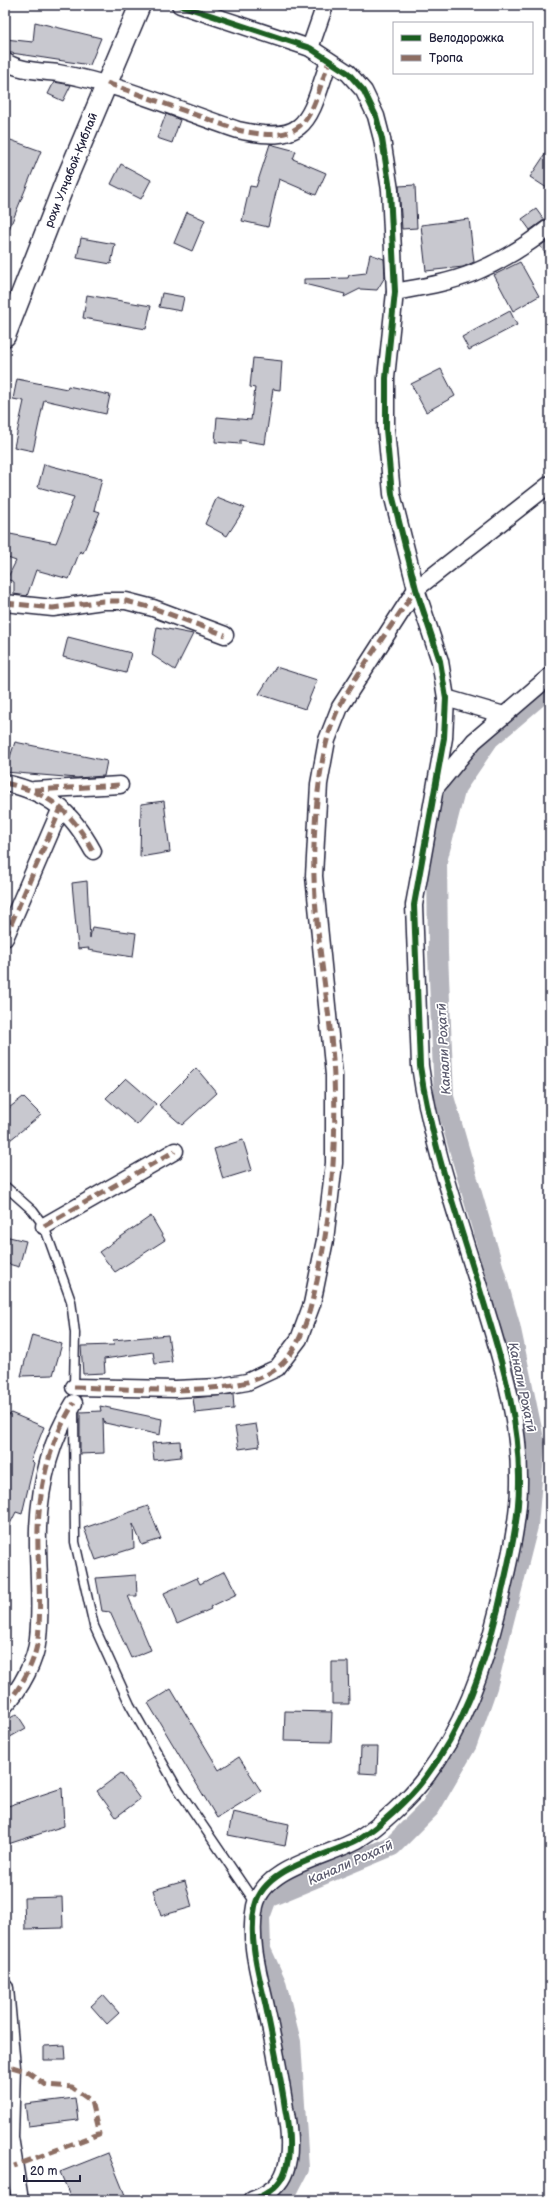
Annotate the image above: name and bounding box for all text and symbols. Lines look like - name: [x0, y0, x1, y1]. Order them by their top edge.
- legend: [393, 22, 533, 74]
- text: Велодорожка: [429, 31, 504, 46]
- text: Тропа: [429, 51, 463, 66]
- street label: роҳи Улҷабой-Қиблаӣ: [42, 111, 101, 230]
- water label: Канали Роҳатӣ: [434, 1002, 454, 1095]
- water label: Канали Роҳатӣ: [505, 1341, 539, 1434]
- water label: Канали Роҳатӣ: [305, 1837, 396, 1889]
- scale bar: [24, 2157, 80, 2183]
- text: 20 m: [30, 2164, 57, 2179]

